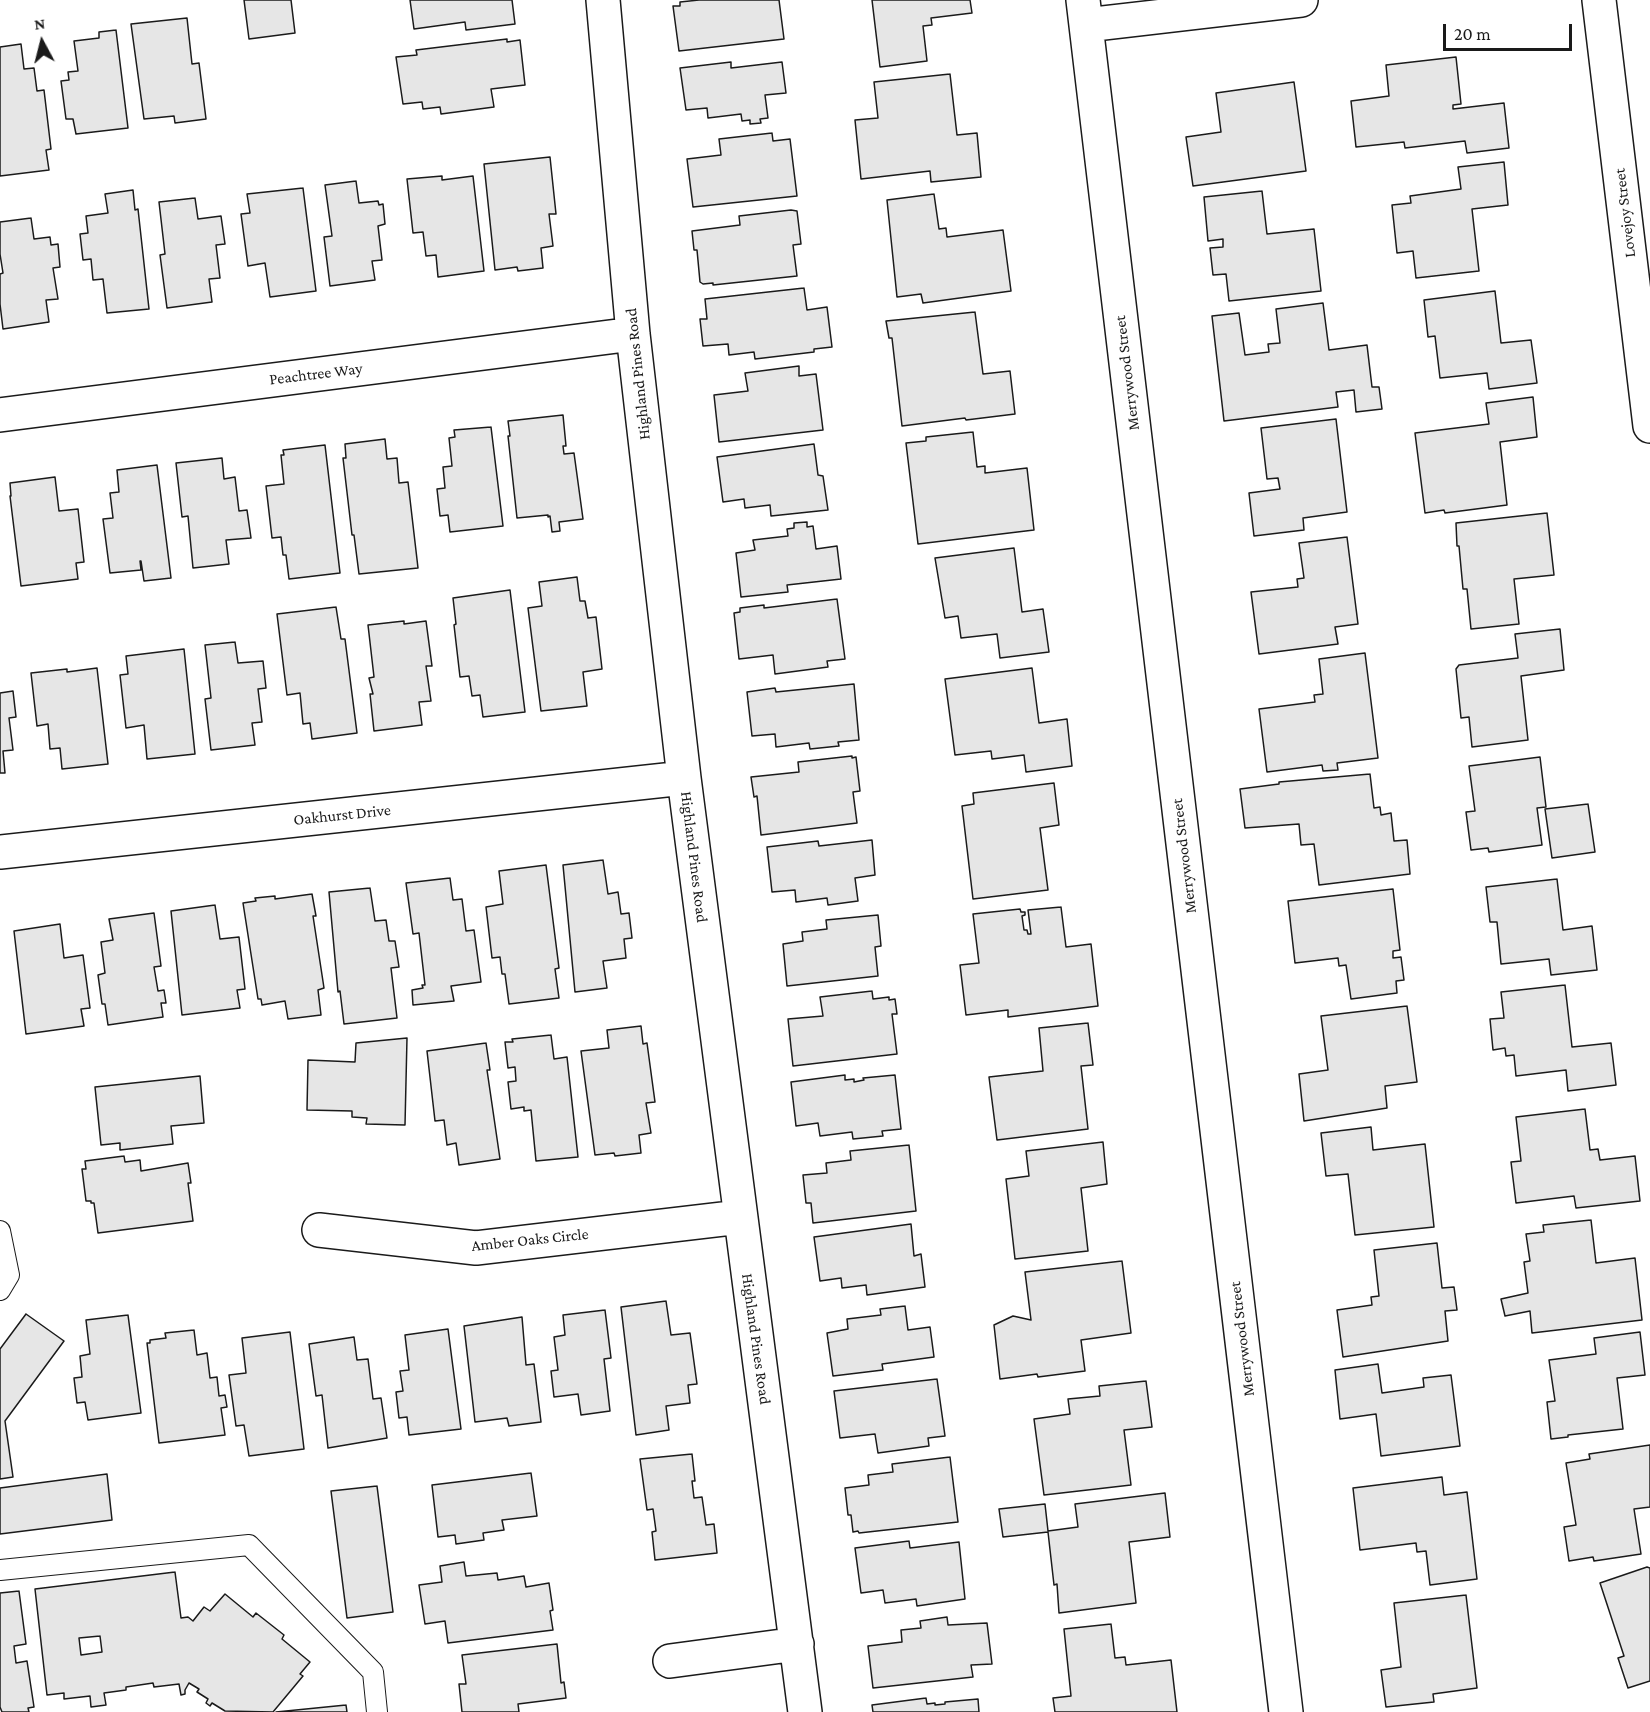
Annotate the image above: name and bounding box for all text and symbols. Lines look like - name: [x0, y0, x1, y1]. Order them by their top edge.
- north arrow: [12, 12, 72, 72]
- scale bar: [1446, 12, 1575, 50]
- text: N: [33, 15, 46, 33]
- text: 20 m: [1454, 24, 1491, 44]
- street label: Lovejoy Street: [1610, 167, 1640, 259]
- street label: Highland Pines Road: [622, 307, 654, 441]
- street label: Merrywood Street: [1110, 314, 1144, 432]
- street label: Peachtree Way: [268, 359, 364, 389]
- street label: Highland Pines Road: [676, 790, 712, 924]
- street label: Merrywood Street: [1167, 797, 1201, 915]
- street label: Oakhurst Drive: [292, 800, 392, 830]
- street label: Amber Oaks Circle: [471, 1224, 589, 1256]
- street label: Highland Pines Road: [737, 1272, 775, 1406]
- street label: Merrywood Street: [1225, 1280, 1259, 1398]

